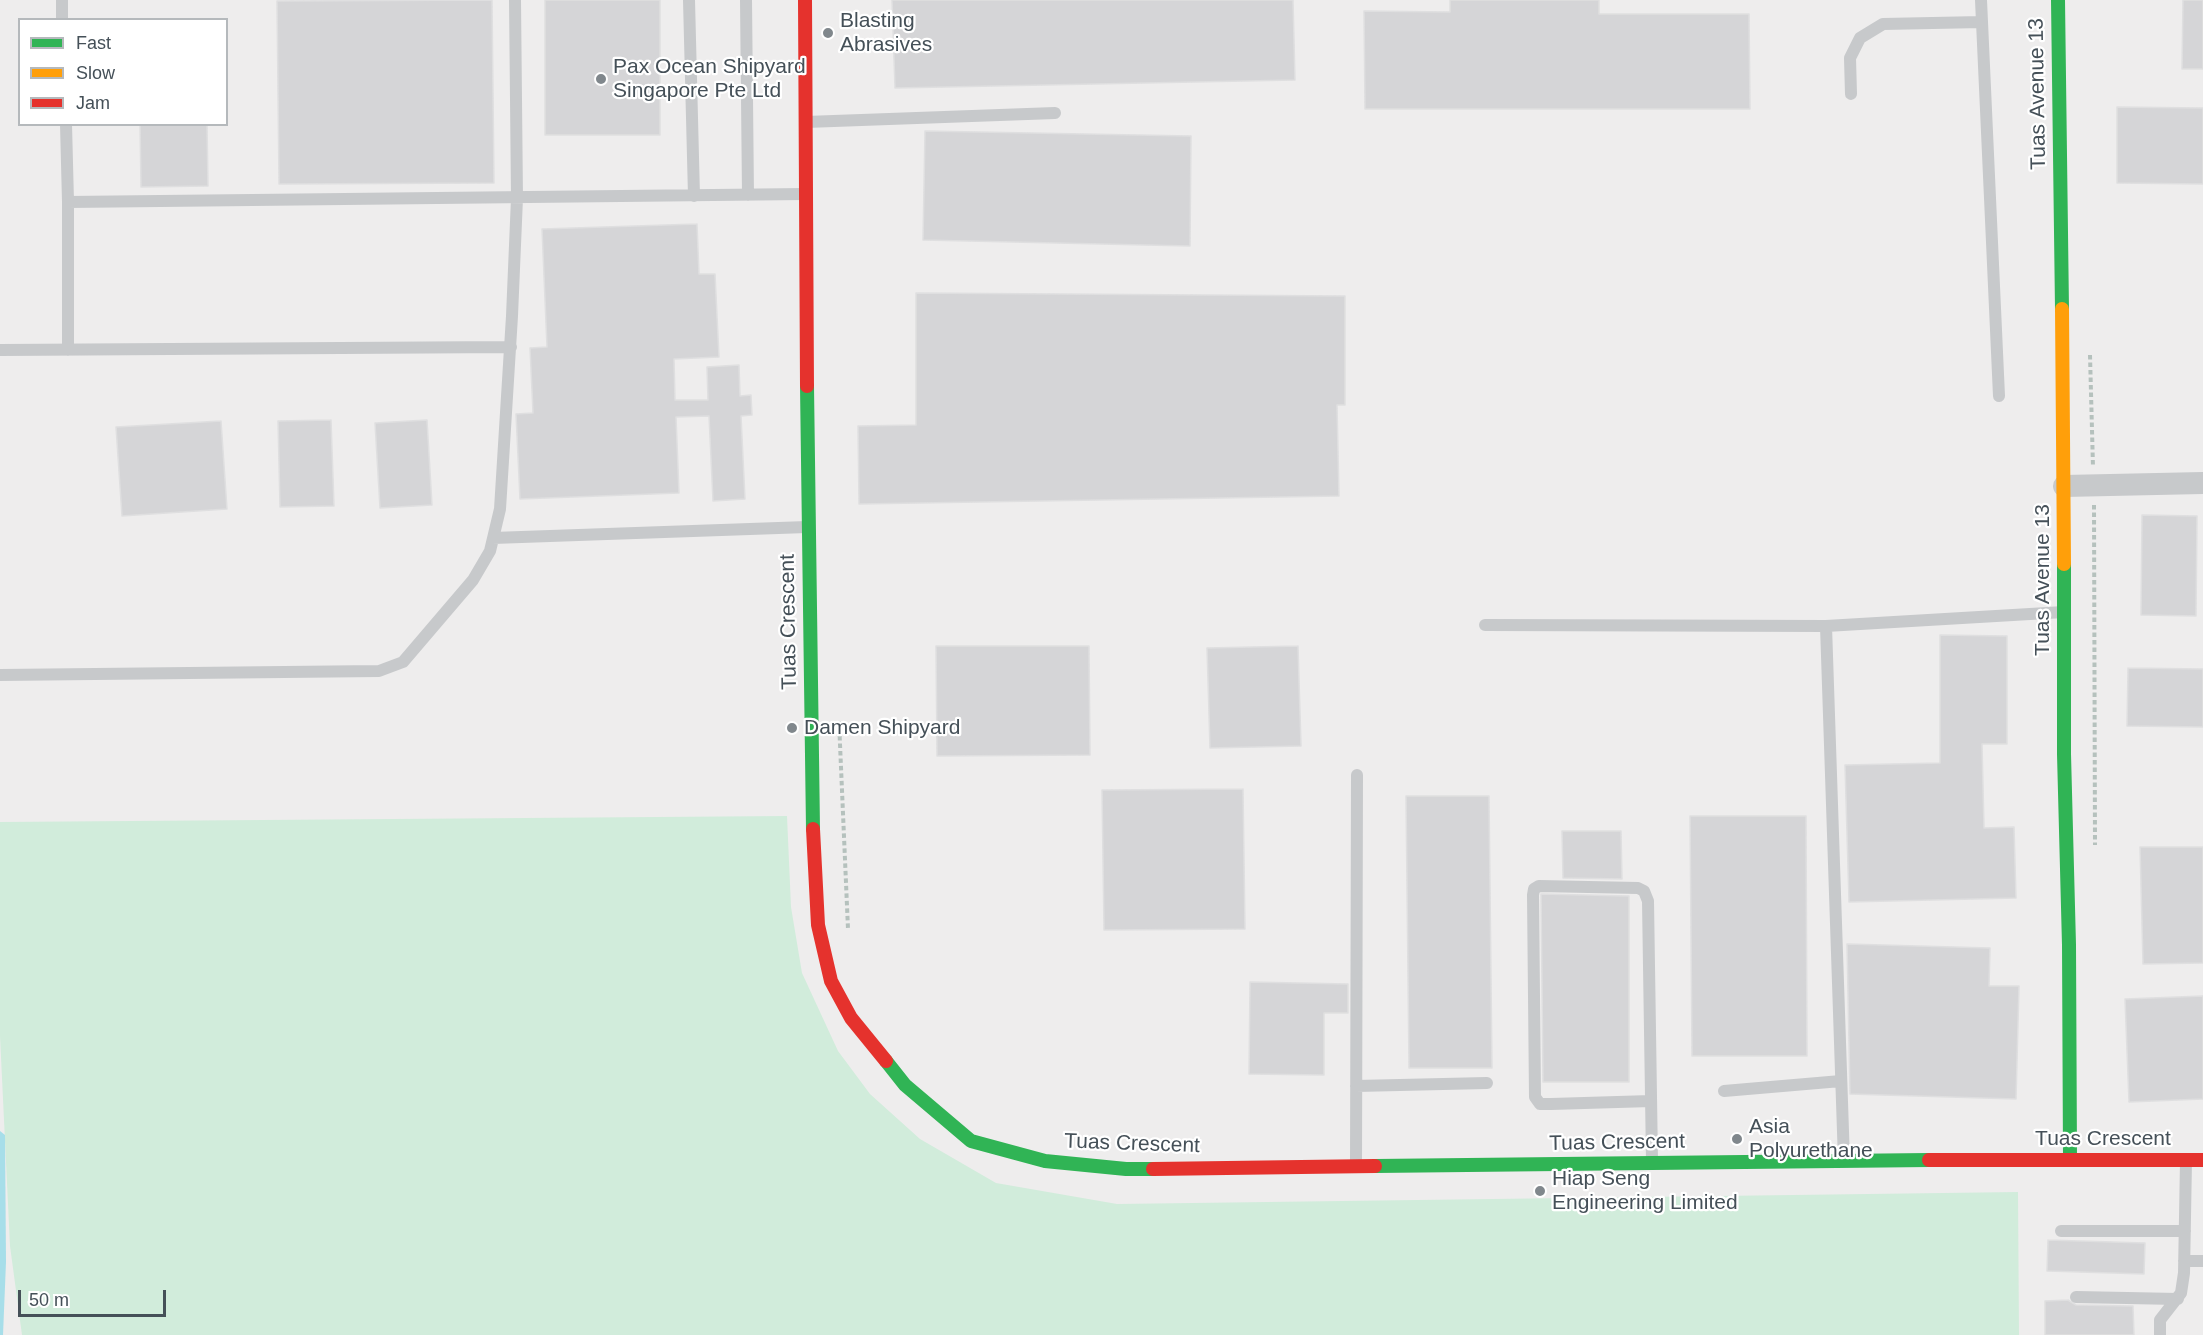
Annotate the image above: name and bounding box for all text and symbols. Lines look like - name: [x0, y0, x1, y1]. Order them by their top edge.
- place label: Blasting Abrasives: [840, 8, 932, 58]
- legend: [18, 18, 228, 126]
- street label: Tuas Avenue 13: [2024, 18, 2052, 170]
- marker: Blasting Abrasives: [821, 26, 835, 40]
- text: Fast: [76, 33, 111, 53]
- place label: Pax Ocean Shipyard Singapore Pte Ltd: [613, 54, 806, 104]
- text: Slow: [76, 63, 115, 83]
- marker: Pax Ocean Shipyard Singapore Pte Ltd: [594, 72, 608, 86]
- text: Jam: [76, 93, 110, 113]
- street label: Tuas Avenue 13: [2030, 504, 2056, 656]
- street label: Tuas Crescent: [775, 554, 803, 690]
- place label: Damen Shipyard: [804, 715, 960, 741]
- marker: Damen Shipyard: [785, 721, 799, 735]
- place label: Asia Polyurethane: [1749, 1114, 1873, 1164]
- street label: Tuas Crescent: [2035, 1126, 2171, 1152]
- street label: Tuas Crescent: [1064, 1129, 1200, 1159]
- street label: Tuas Crescent: [1549, 1129, 1685, 1157]
- marker: Asia Polyurethane: [1730, 1132, 1744, 1146]
- place label: Hiap Seng Engineering Limited: [1552, 1166, 1738, 1216]
- marker: Hiap Seng Engineering Limited: [1533, 1184, 1547, 1198]
- scale bar: [21, 1278, 170, 1316]
- text: 50 m: [29, 1290, 69, 1310]

